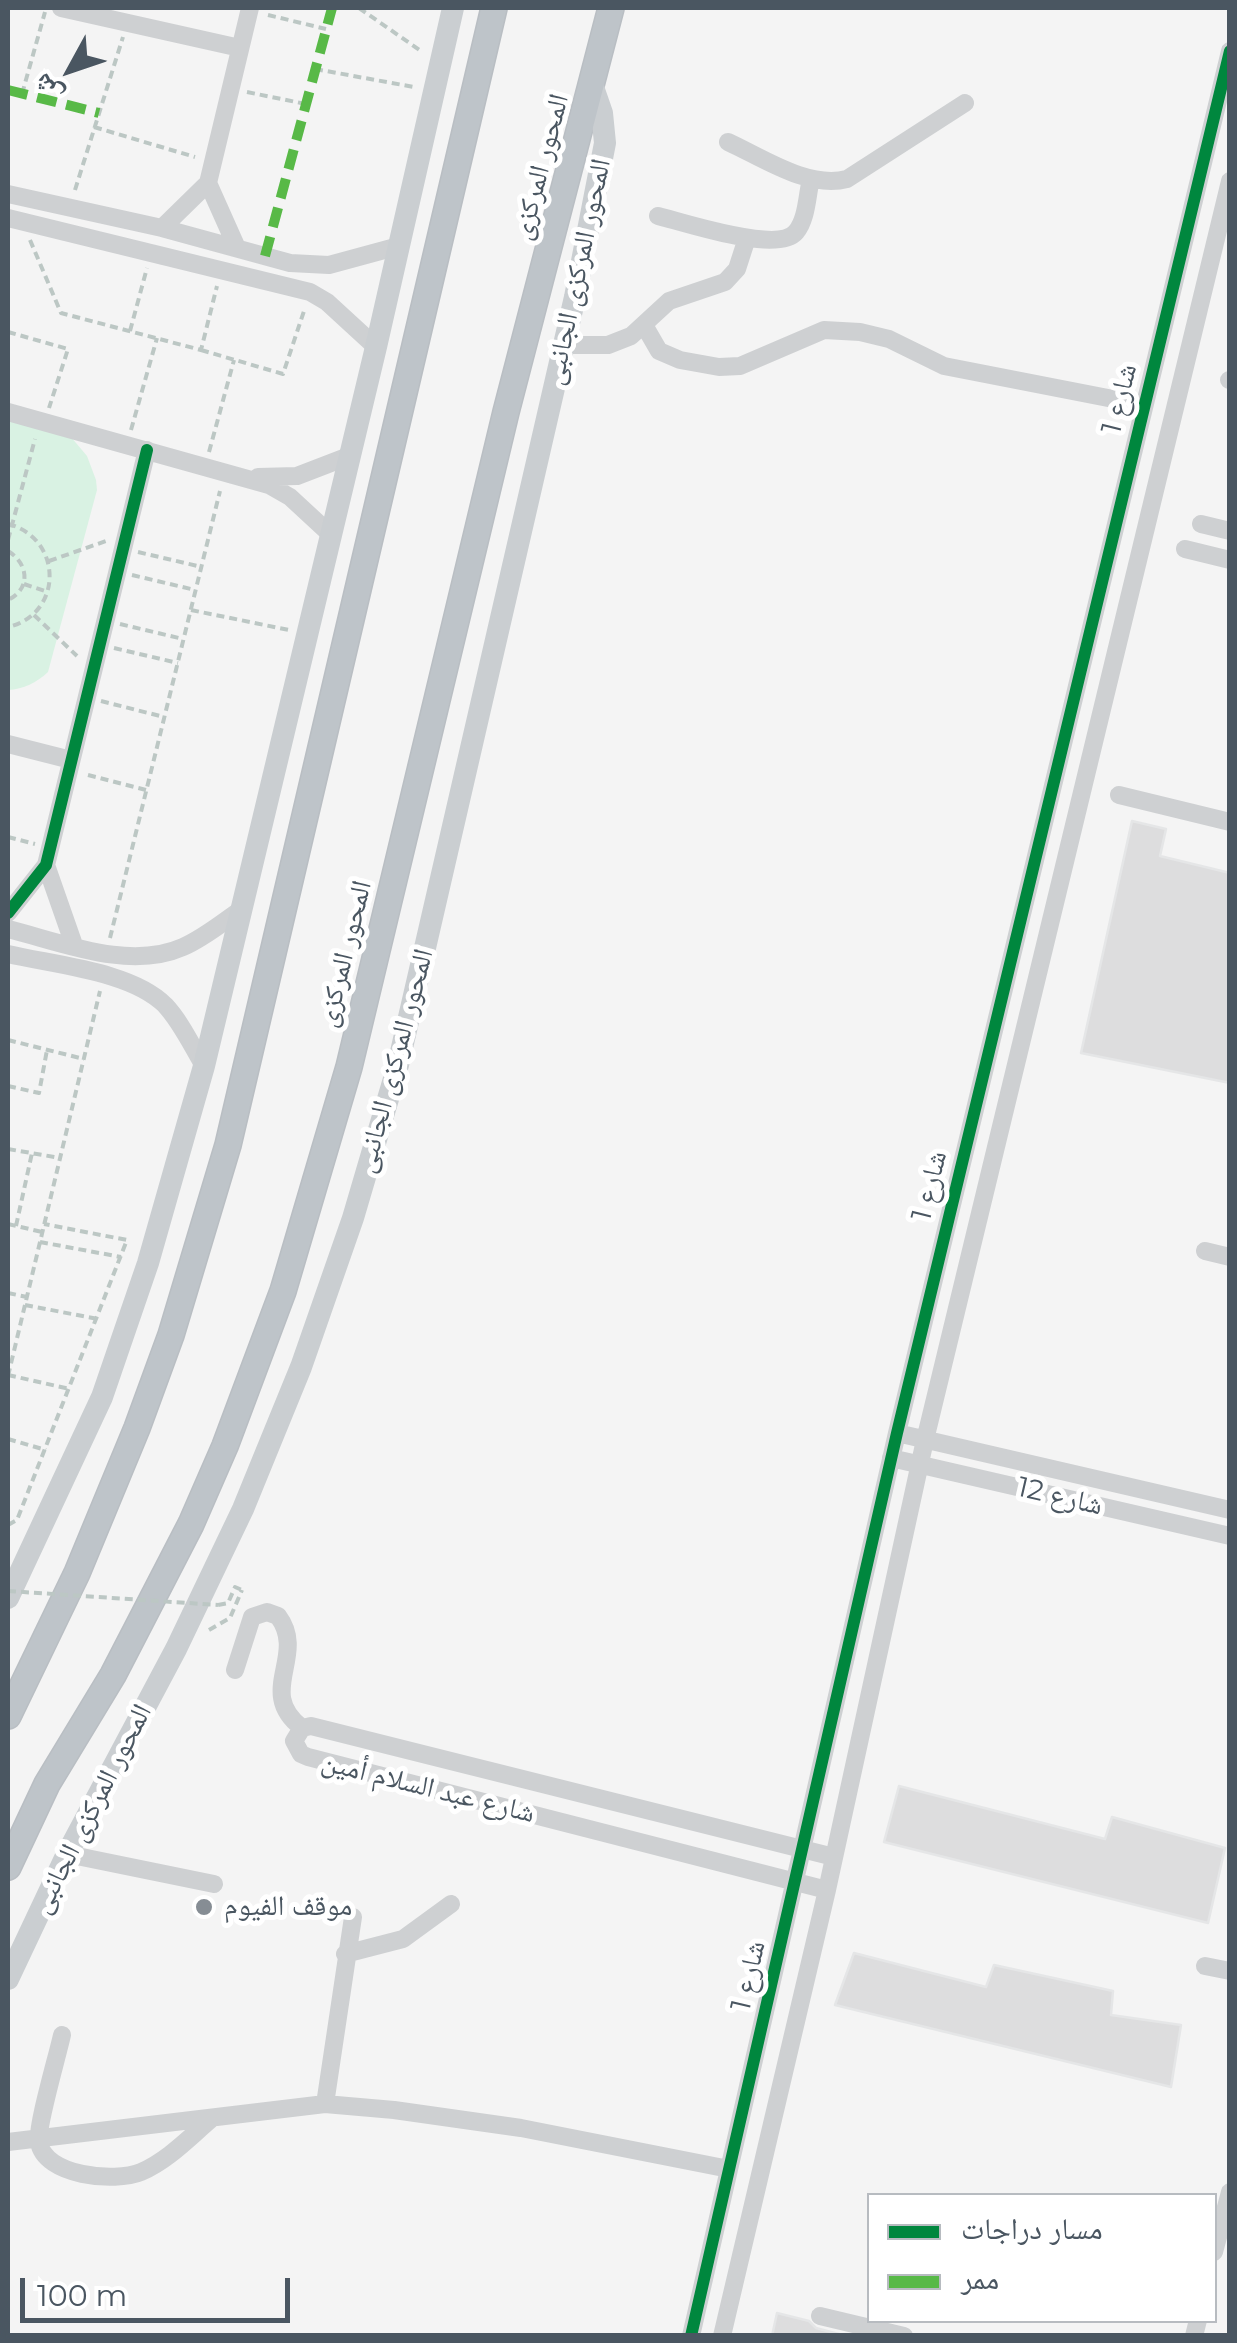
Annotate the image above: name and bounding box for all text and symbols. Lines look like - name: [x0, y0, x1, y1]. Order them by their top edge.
- north arrow: [20, 20, 120, 120]
- text: ش: [24, 67, 70, 112]
- street label: المحور المركزى: [505, 90, 577, 244]
- street label: المحور المركزى الجانبى: [538, 156, 618, 388]
- street label: شارع 1: [1095, 361, 1145, 437]
- street label: المحور المركزى: [311, 877, 379, 1031]
- street label: المحور المركزى الجانبى: [349, 945, 441, 1177]
- street label: شارع 1: [905, 1148, 955, 1224]
- street label: شارع 12: [1014, 1471, 1106, 1523]
- street label: المحور المركزى الجانبى: [25, 1699, 159, 1919]
- street label: شارع عبد السلام أمين: [318, 1745, 538, 1831]
- place label: موقف الفيوم: [224, 1890, 352, 1924]
- marker: موقف الفيوم: [193, 1896, 215, 1918]
- street label: شارع 1: [725, 1938, 773, 2014]
- legend: [867, 2193, 1217, 2323]
- text: مسار دراجات: [961, 2210, 1103, 2247]
- scale bar: [25, 2258, 295, 2320]
- text: ممر: [961, 2260, 999, 2297]
- text: 100 m: [37, 2277, 127, 2314]

